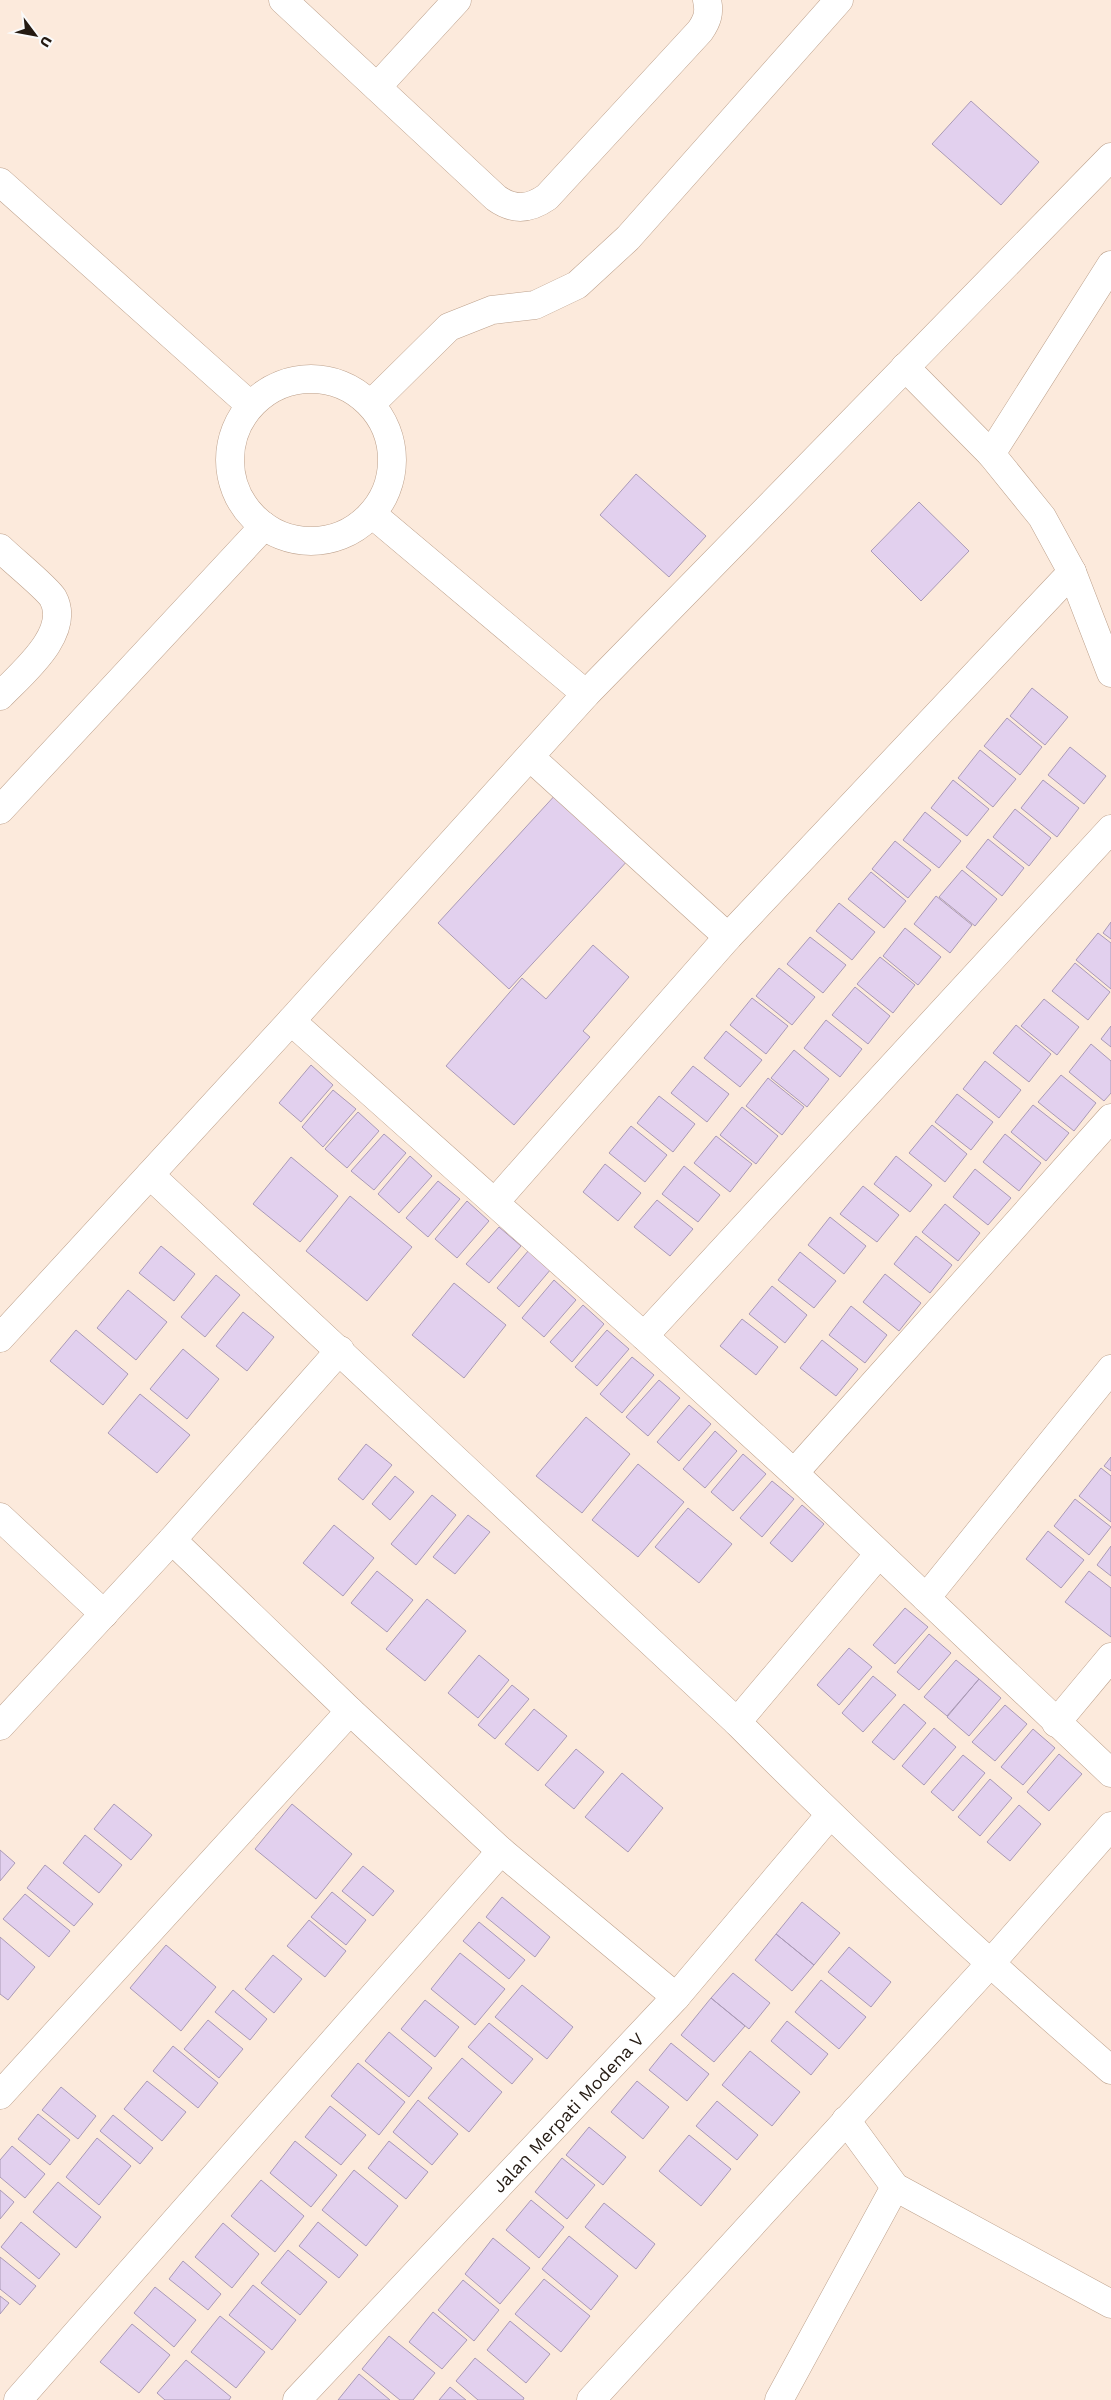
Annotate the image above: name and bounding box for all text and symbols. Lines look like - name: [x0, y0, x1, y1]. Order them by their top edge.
- north arrow: [10, 10, 60, 60]
- text: U: [37, 33, 55, 50]
- street label: Jalan Merpati Modena V: [487, 2028, 648, 2197]

